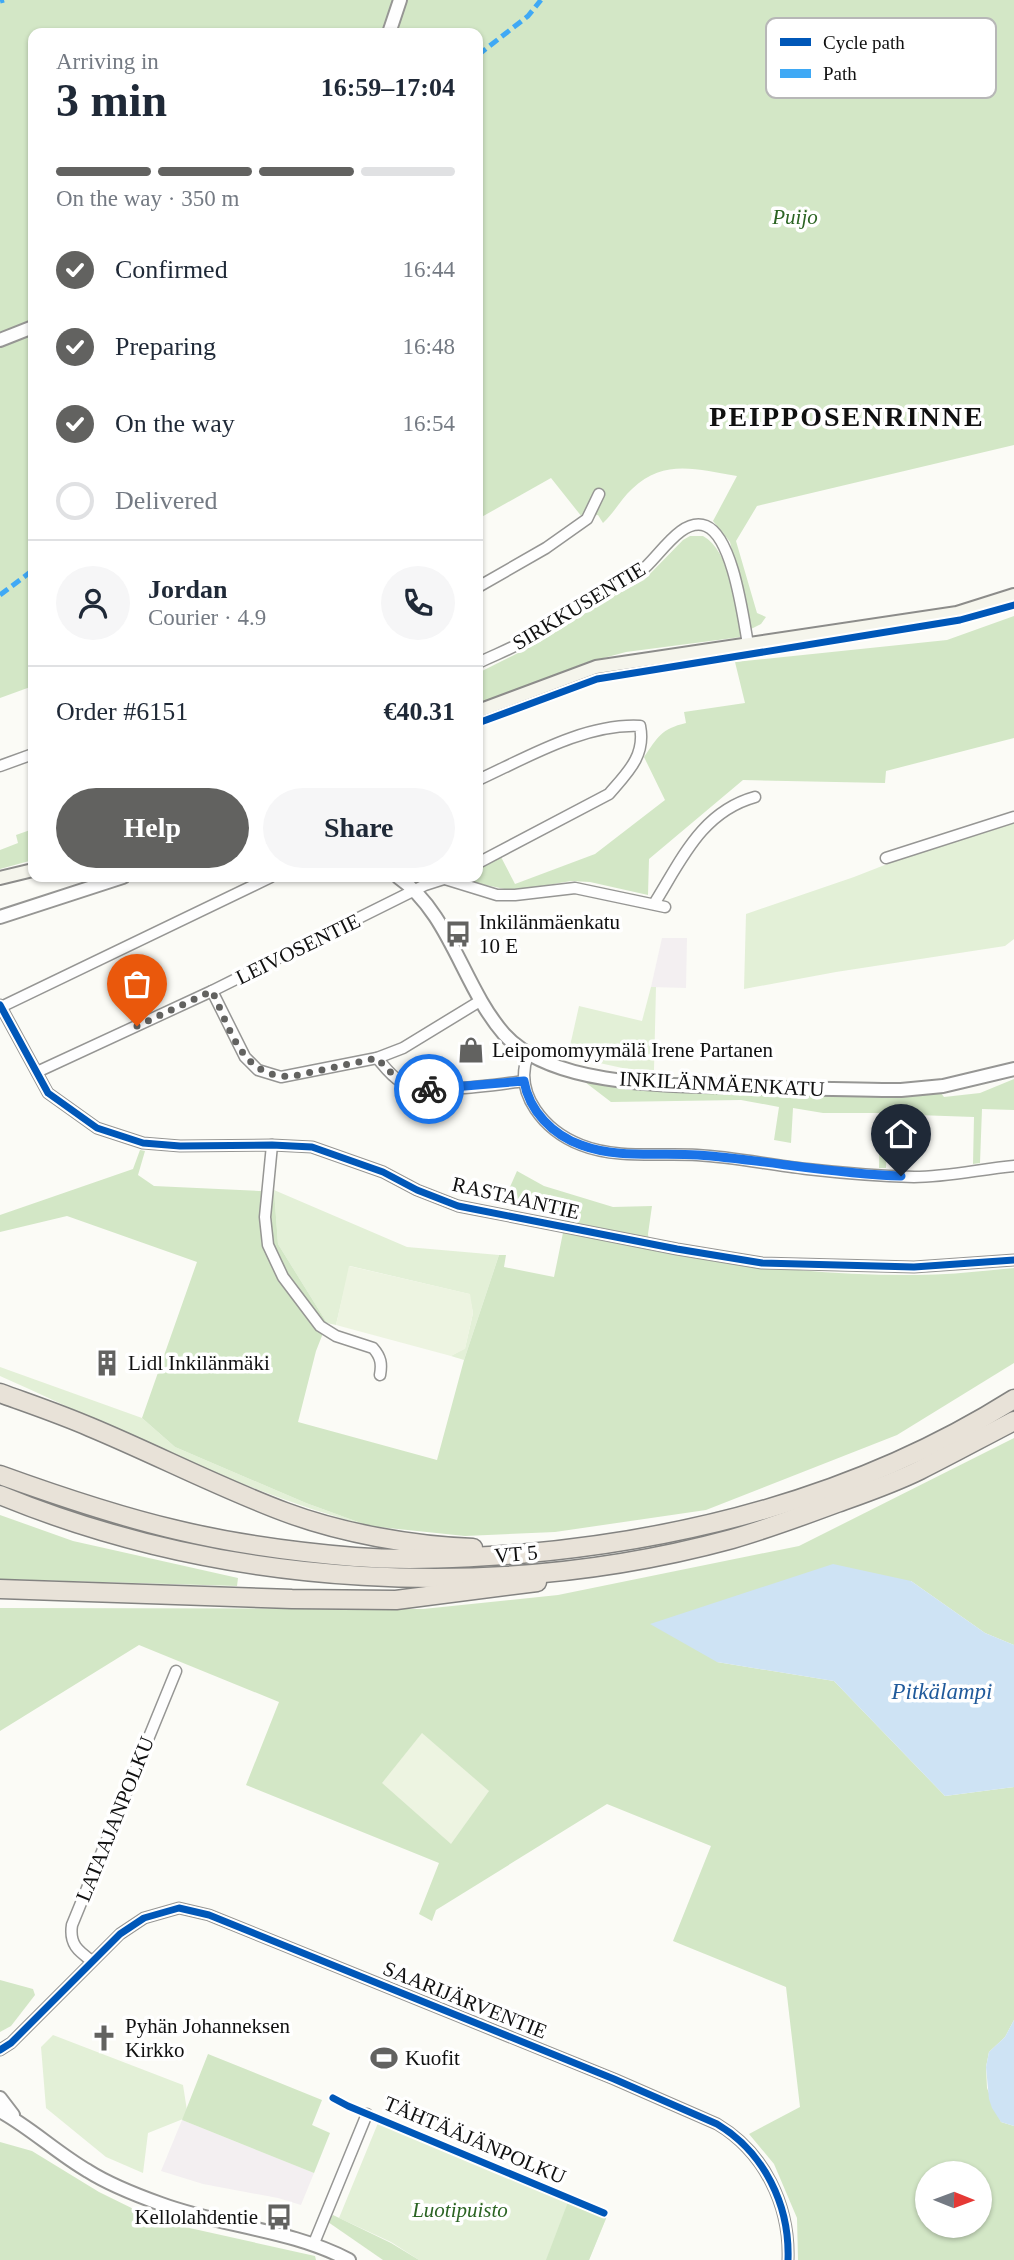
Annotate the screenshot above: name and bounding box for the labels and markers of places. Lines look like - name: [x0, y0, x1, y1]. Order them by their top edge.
- place label: Inkilänmäenkatu 10 E: [479, 910, 621, 958]
- bus stop icon: Inkilänmäenkatu 10 E: [443, 919, 473, 949]
- pin: [107, 954, 167, 1026]
- shop icon: Leipomomyymälä Irene Partanen: [456, 1035, 486, 1065]
- place label: Leipomomyymälä Irene Partanen: [492, 1038, 774, 1062]
- pin: [871, 1104, 931, 1176]
- building icon: Lidl Inkilänmäki: [92, 1348, 122, 1378]
- place label: Lidl Inkilänmäki: [128, 1351, 270, 1375]
- place label: Pyhän Johanneksen Kirkko: [125, 2014, 291, 2062]
- church icon: Pyhän Johanneksen Kirkko: [89, 2023, 119, 2053]
- sports icon: Kuofit: [369, 2043, 399, 2073]
- place label: Kuofit: [405, 2046, 460, 2070]
- bus stop icon: Kellolahdentie: [264, 2202, 294, 2232]
- place label: Kellolahdentie: [134, 2205, 258, 2229]

